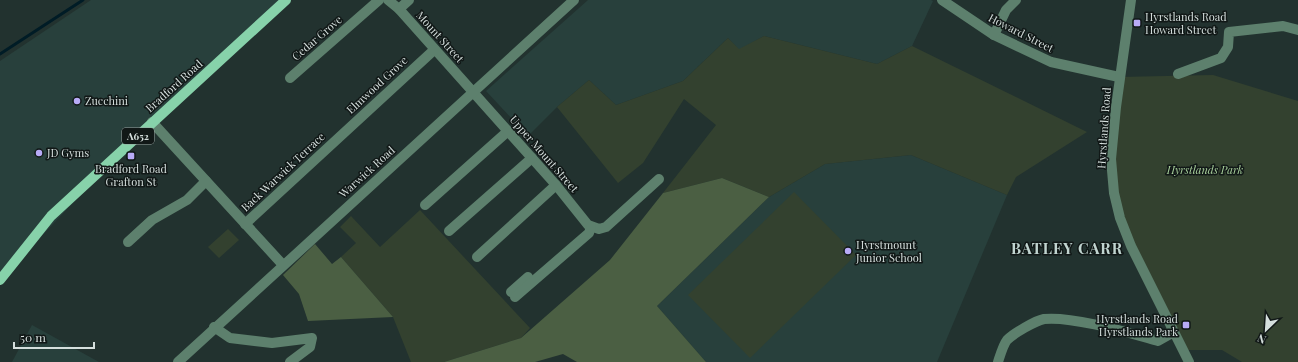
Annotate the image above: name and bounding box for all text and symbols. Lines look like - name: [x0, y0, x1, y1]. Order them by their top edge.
- street label: Mount Street: [413, 8, 468, 66]
- place label: Hyrstlands Road Howard Street: [1145, 9, 1227, 37]
- street label: Howard Street: [986, 10, 1056, 55]
- street label: Cedar Grove: [288, 11, 345, 63]
- marker: Hyrstlands Road Howard Street: [1132, 18, 1142, 28]
- street label: Elmwood Grove: [343, 52, 411, 117]
- street label: Bradford Road: [142, 56, 206, 115]
- street label: Hyrstlands Road: [1093, 86, 1114, 169]
- place label: Zucchini: [85, 93, 128, 108]
- marker: Zucchini: [72, 96, 82, 106]
- street label: Upper Mount Street: [507, 112, 582, 195]
- road number: A652: [122, 128, 154, 144]
- street label: Back Warwick Terrace: [238, 129, 328, 214]
- street label: Warwick Road: [335, 142, 398, 201]
- place label: JD Gyms: [46, 145, 89, 160]
- marker: JD Gyms: [34, 148, 44, 158]
- marker: Bradford Road Grafton St: [126, 151, 136, 161]
- place label: Bradford Road Grafton St: [95, 161, 168, 189]
- park label: Hyrstlands Park: [1166, 162, 1244, 177]
- place label: Hyrstmount Junior School: [855, 237, 922, 265]
- district label: BATLEY CARR: [1011, 238, 1123, 258]
- marker: Hyrstmount Junior School: [843, 246, 853, 256]
- north arrow: [1246, 310, 1286, 350]
- place label: Hyrstlands Road Hyrstlands Park: [1096, 311, 1179, 339]
- marker: Hyrstlands Road Hyrstlands Park: [1181, 320, 1191, 330]
- scale bar: [14, 324, 94, 350]
- text: 50 m: [20, 329, 46, 345]
- text: N: [1255, 331, 1268, 348]

